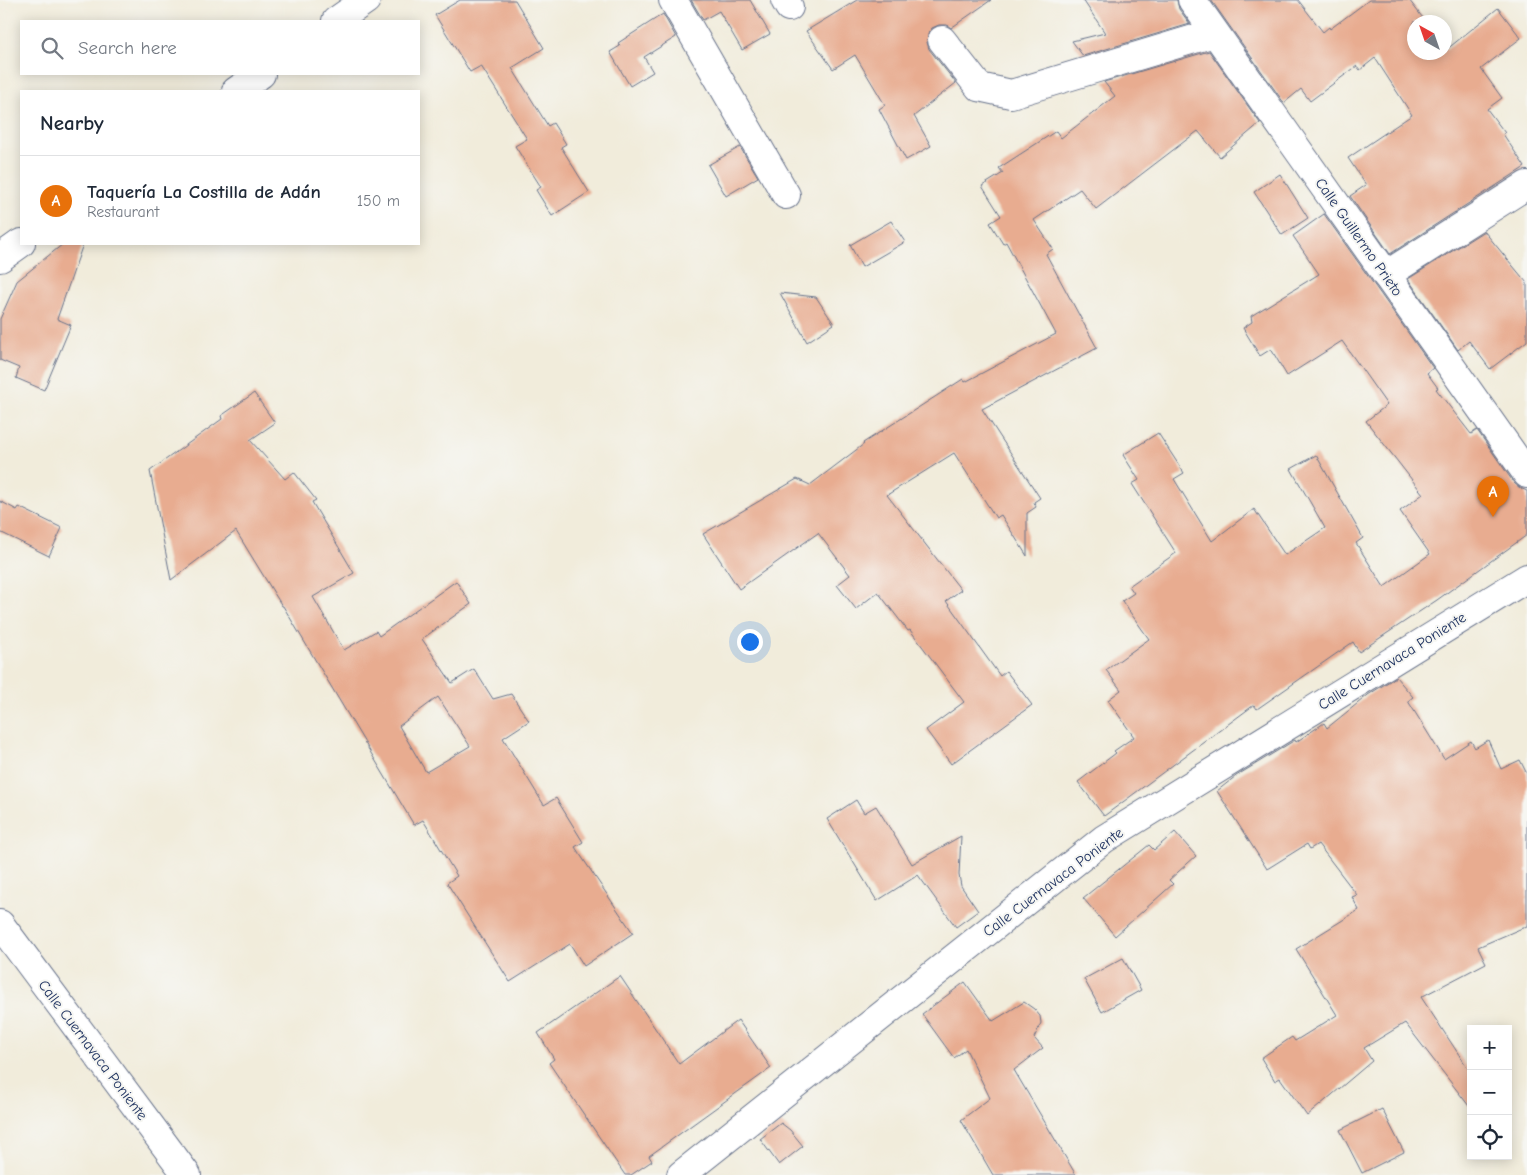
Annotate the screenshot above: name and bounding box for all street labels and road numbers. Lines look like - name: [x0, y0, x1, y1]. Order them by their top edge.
- street label: Calle Guillermo Prieto: [1311, 174, 1407, 300]
- street label: Calle Cuernavaca Poniente: [1315, 608, 1470, 714]
- street label: Calle Cuernavaca Poniente: [979, 823, 1127, 941]
- street label: Calle Cuernavaca Poniente: [34, 976, 152, 1124]

